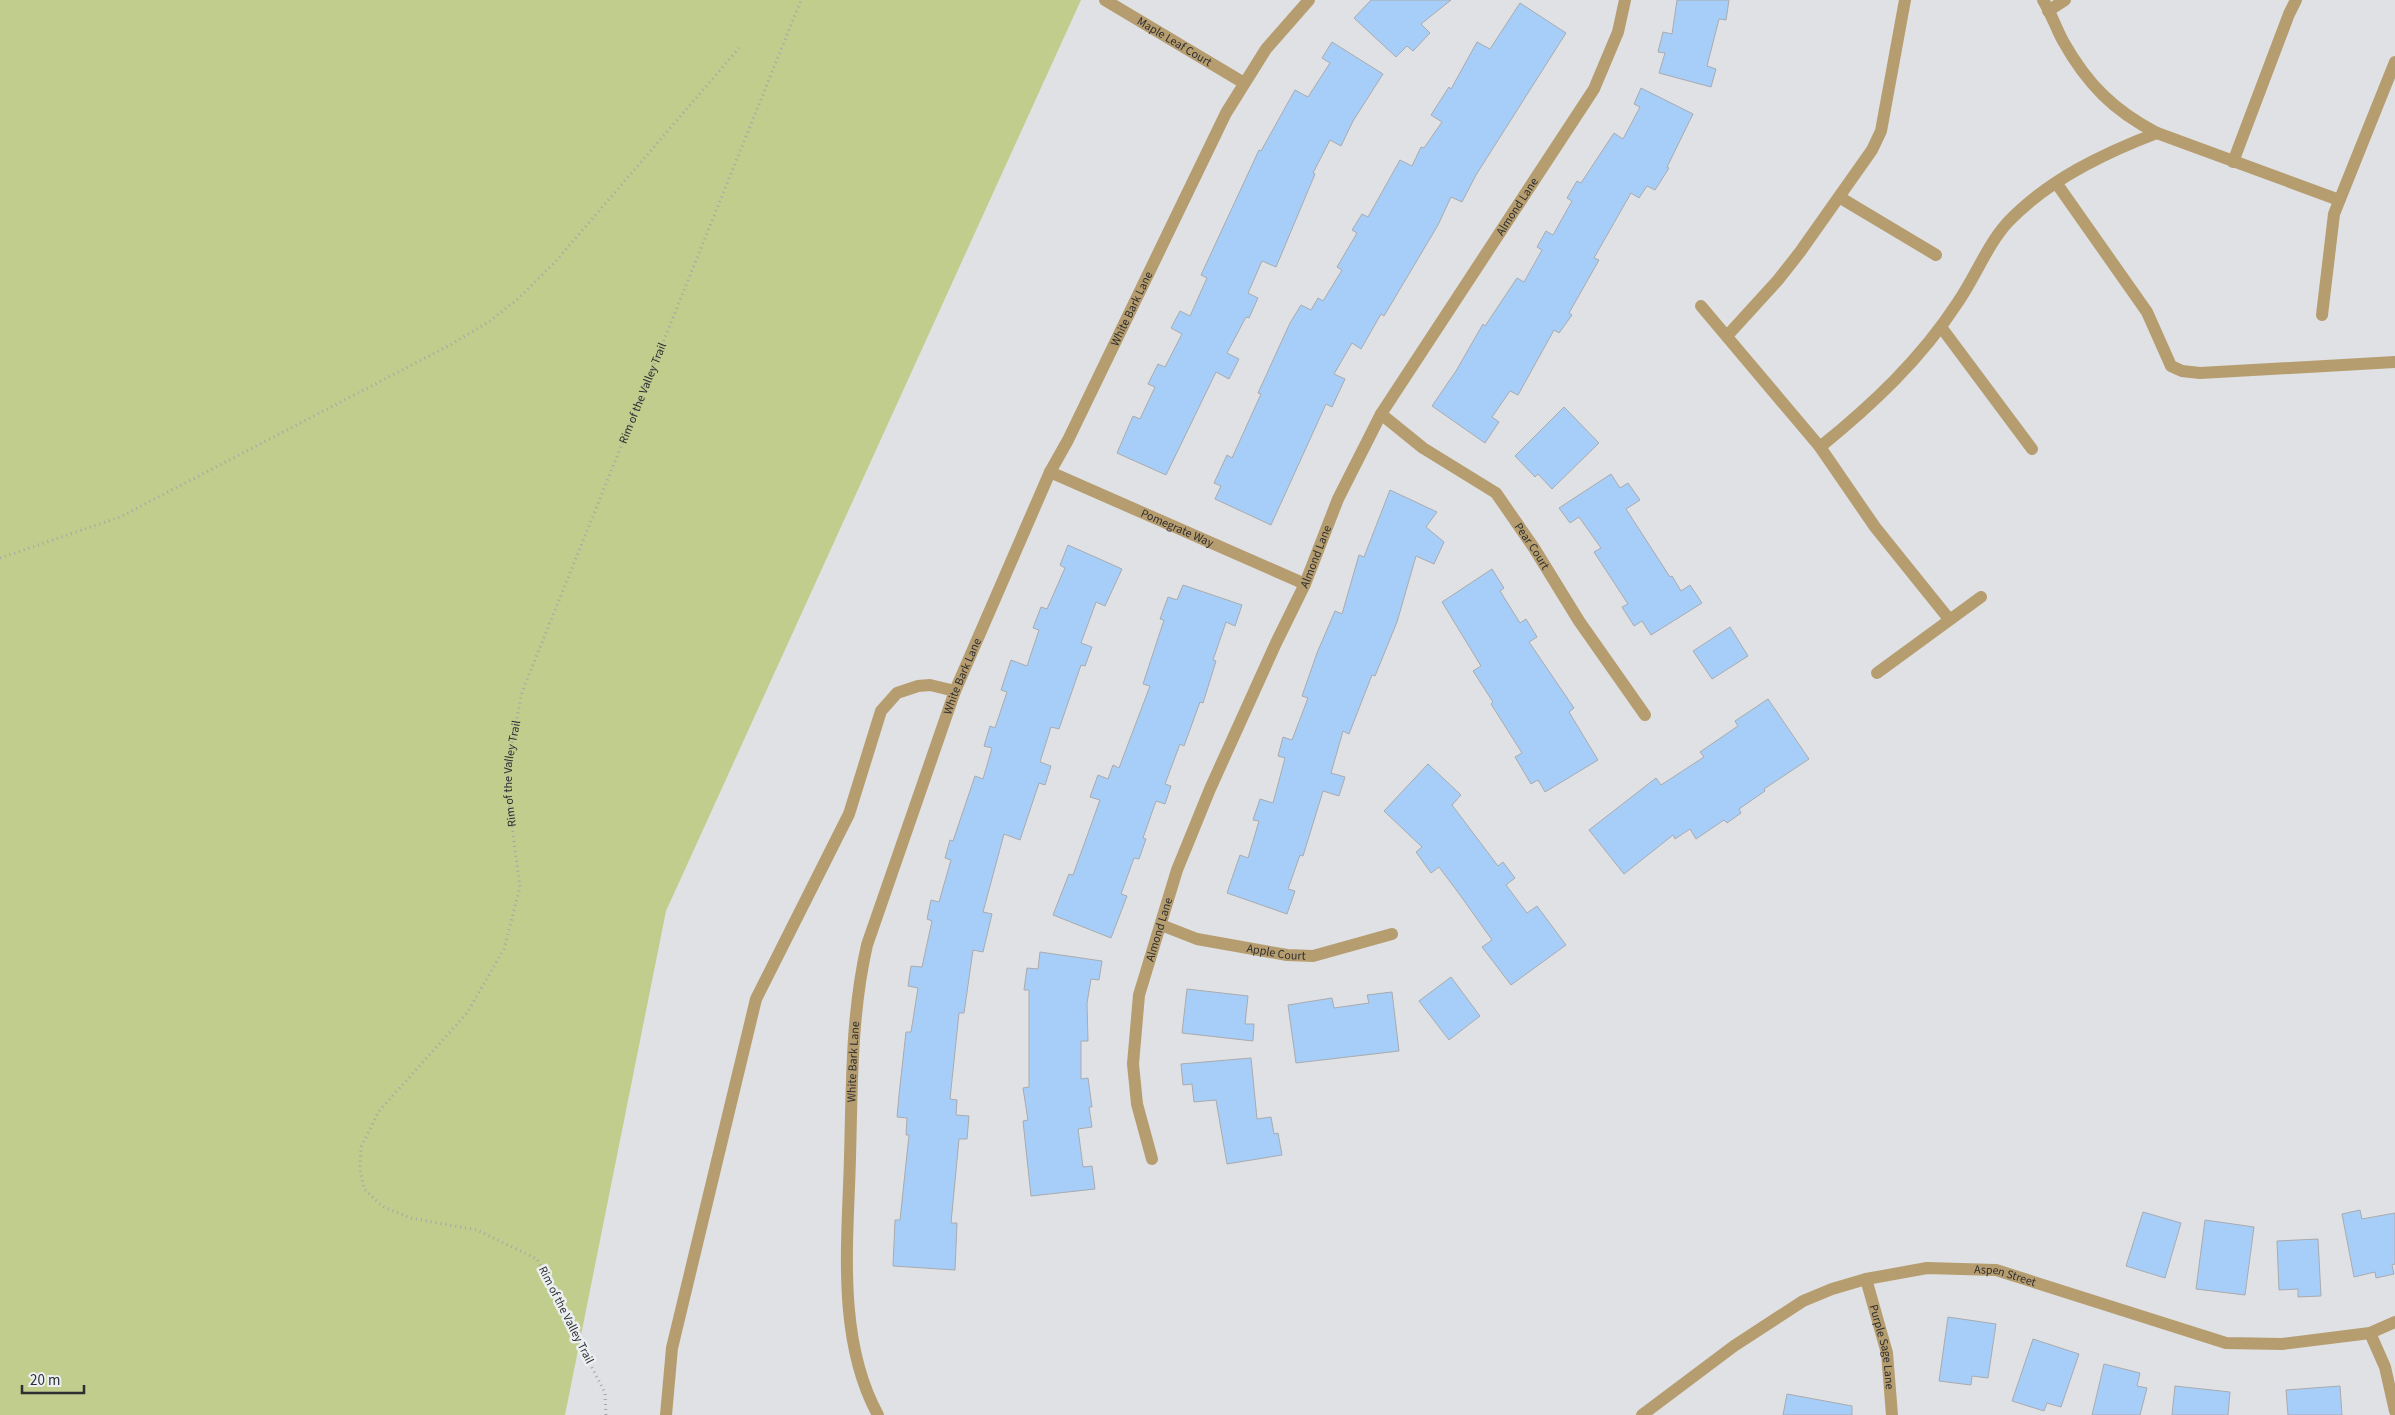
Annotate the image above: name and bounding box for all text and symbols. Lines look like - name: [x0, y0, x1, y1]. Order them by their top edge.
- street label: Maple Leaf Court: [1134, 13, 1215, 70]
- street label: Almond Lane: [1492, 174, 1542, 239]
- street label: White Bark Lane: [1106, 268, 1157, 349]
- street label: Rim of the Valley Trail: [615, 340, 670, 446]
- street label: Pomegrate Way: [1138, 504, 1217, 551]
- street label: Pear Court: [1510, 519, 1554, 573]
- street label: Almond Lane: [1296, 523, 1336, 591]
- street label: White Bark Lane: [939, 635, 985, 717]
- street label: Rim of the Valley Trail: [499, 719, 525, 828]
- street label: Almond Lane: [1141, 895, 1177, 964]
- street label: Apple Court: [1245, 939, 1306, 964]
- street label: White Bark Lane: [843, 1021, 864, 1103]
- street label: Aspen Street: [1974, 1261, 2038, 1291]
- street label: Rim of the Valley Trail: [534, 1263, 598, 1367]
- street label: Purple Sage Lane: [1865, 1302, 1898, 1390]
- scale bar: [22, 1362, 85, 1394]
- text: 20 m: [30, 1370, 60, 1391]

